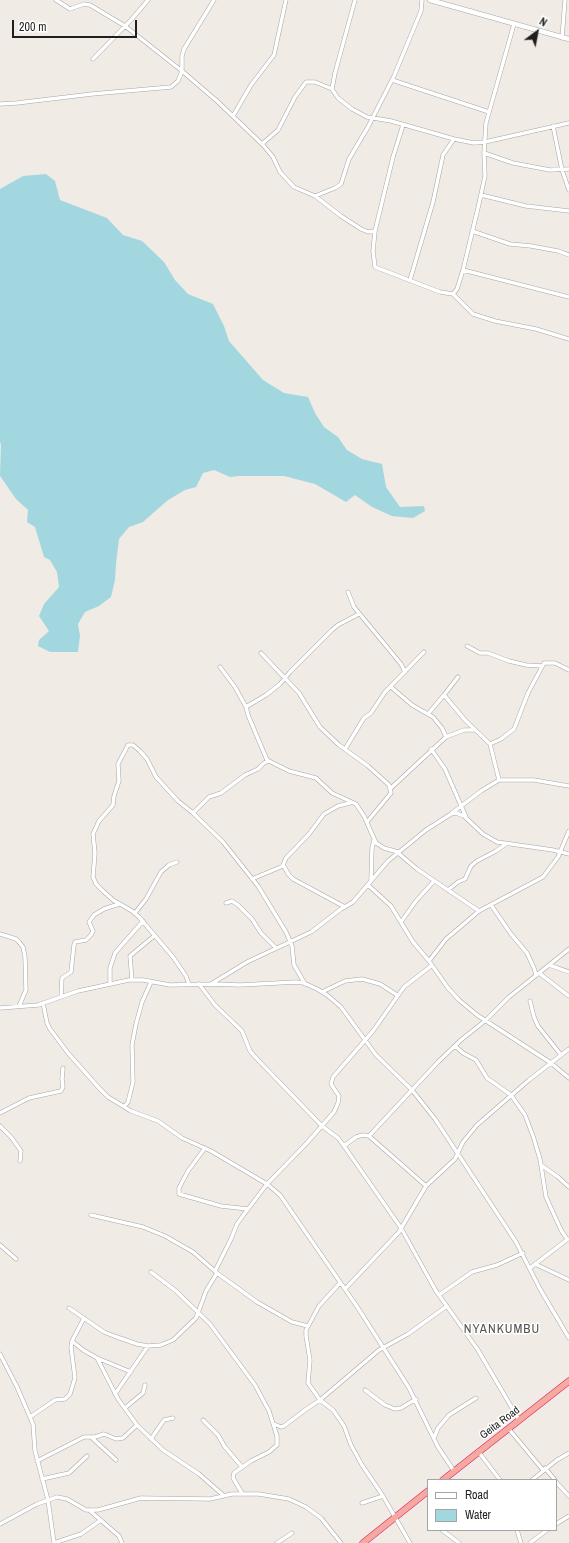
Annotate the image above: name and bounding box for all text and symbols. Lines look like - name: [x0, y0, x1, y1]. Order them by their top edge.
- scale bar: [14, 12, 139, 38]
- north arrow: [517, 12, 557, 52]
- text: N: [537, 14, 550, 29]
- text: 200 m: [19, 19, 46, 35]
- district label: NYANKUMBU: [464, 1322, 540, 1338]
- street label: Geita Road: [478, 1404, 522, 1442]
- legend: [427, 1479, 557, 1531]
- text: Road: [465, 1487, 489, 1503]
- text: Water: [465, 1507, 491, 1523]

